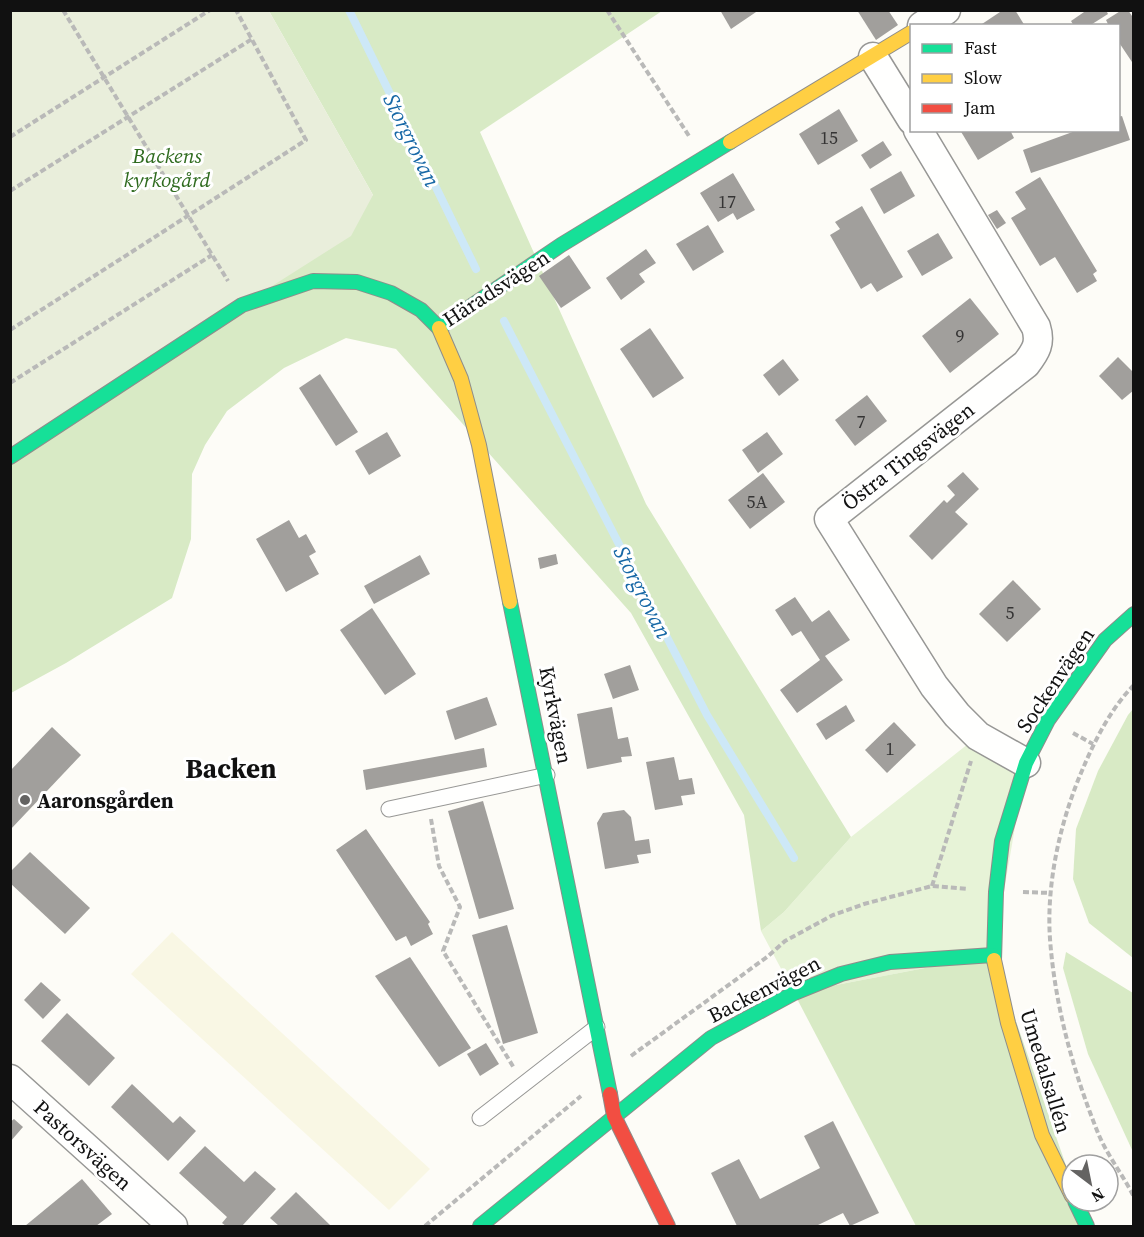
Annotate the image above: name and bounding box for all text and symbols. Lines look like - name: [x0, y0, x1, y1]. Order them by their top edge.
- legend: [910, 24, 1120, 132]
- text: Fast: [964, 35, 997, 60]
- text: Slow: [964, 65, 1002, 90]
- water label: Storgrovan: [376, 88, 448, 192]
- text: Jam: [963, 95, 996, 120]
- house number: 15: [820, 125, 838, 150]
- park label: Backens kyrkogård: [124, 141, 210, 194]
- house number: 17: [718, 189, 736, 214]
- street label: Häradsvägen: [437, 242, 555, 333]
- house number: 9: [956, 323, 965, 348]
- street label: Östra Tingsvägen: [836, 395, 981, 517]
- house number: 7: [857, 409, 866, 434]
- house number: 5A: [747, 489, 768, 514]
- water label: Storgrovan: [607, 540, 679, 644]
- house number: 5: [1006, 600, 1015, 625]
- street label: Sockenvägen: [1009, 622, 1101, 738]
- street label: Kyrkvägen: [532, 664, 580, 766]
- house number: 1: [886, 736, 895, 761]
- district label: Backen: [185, 750, 277, 787]
- place label: Aaronsgården: [37, 786, 174, 815]
- marker: Aaronsgården: [18, 793, 32, 807]
- street label: Backenvägen: [703, 948, 825, 1030]
- street label: Umedalsallén: [1013, 1005, 1079, 1137]
- street label: Pastorsvägen: [28, 1093, 139, 1197]
- north arrow: [1060, 1153, 1120, 1213]
- text: N: [1087, 1183, 1109, 1208]

